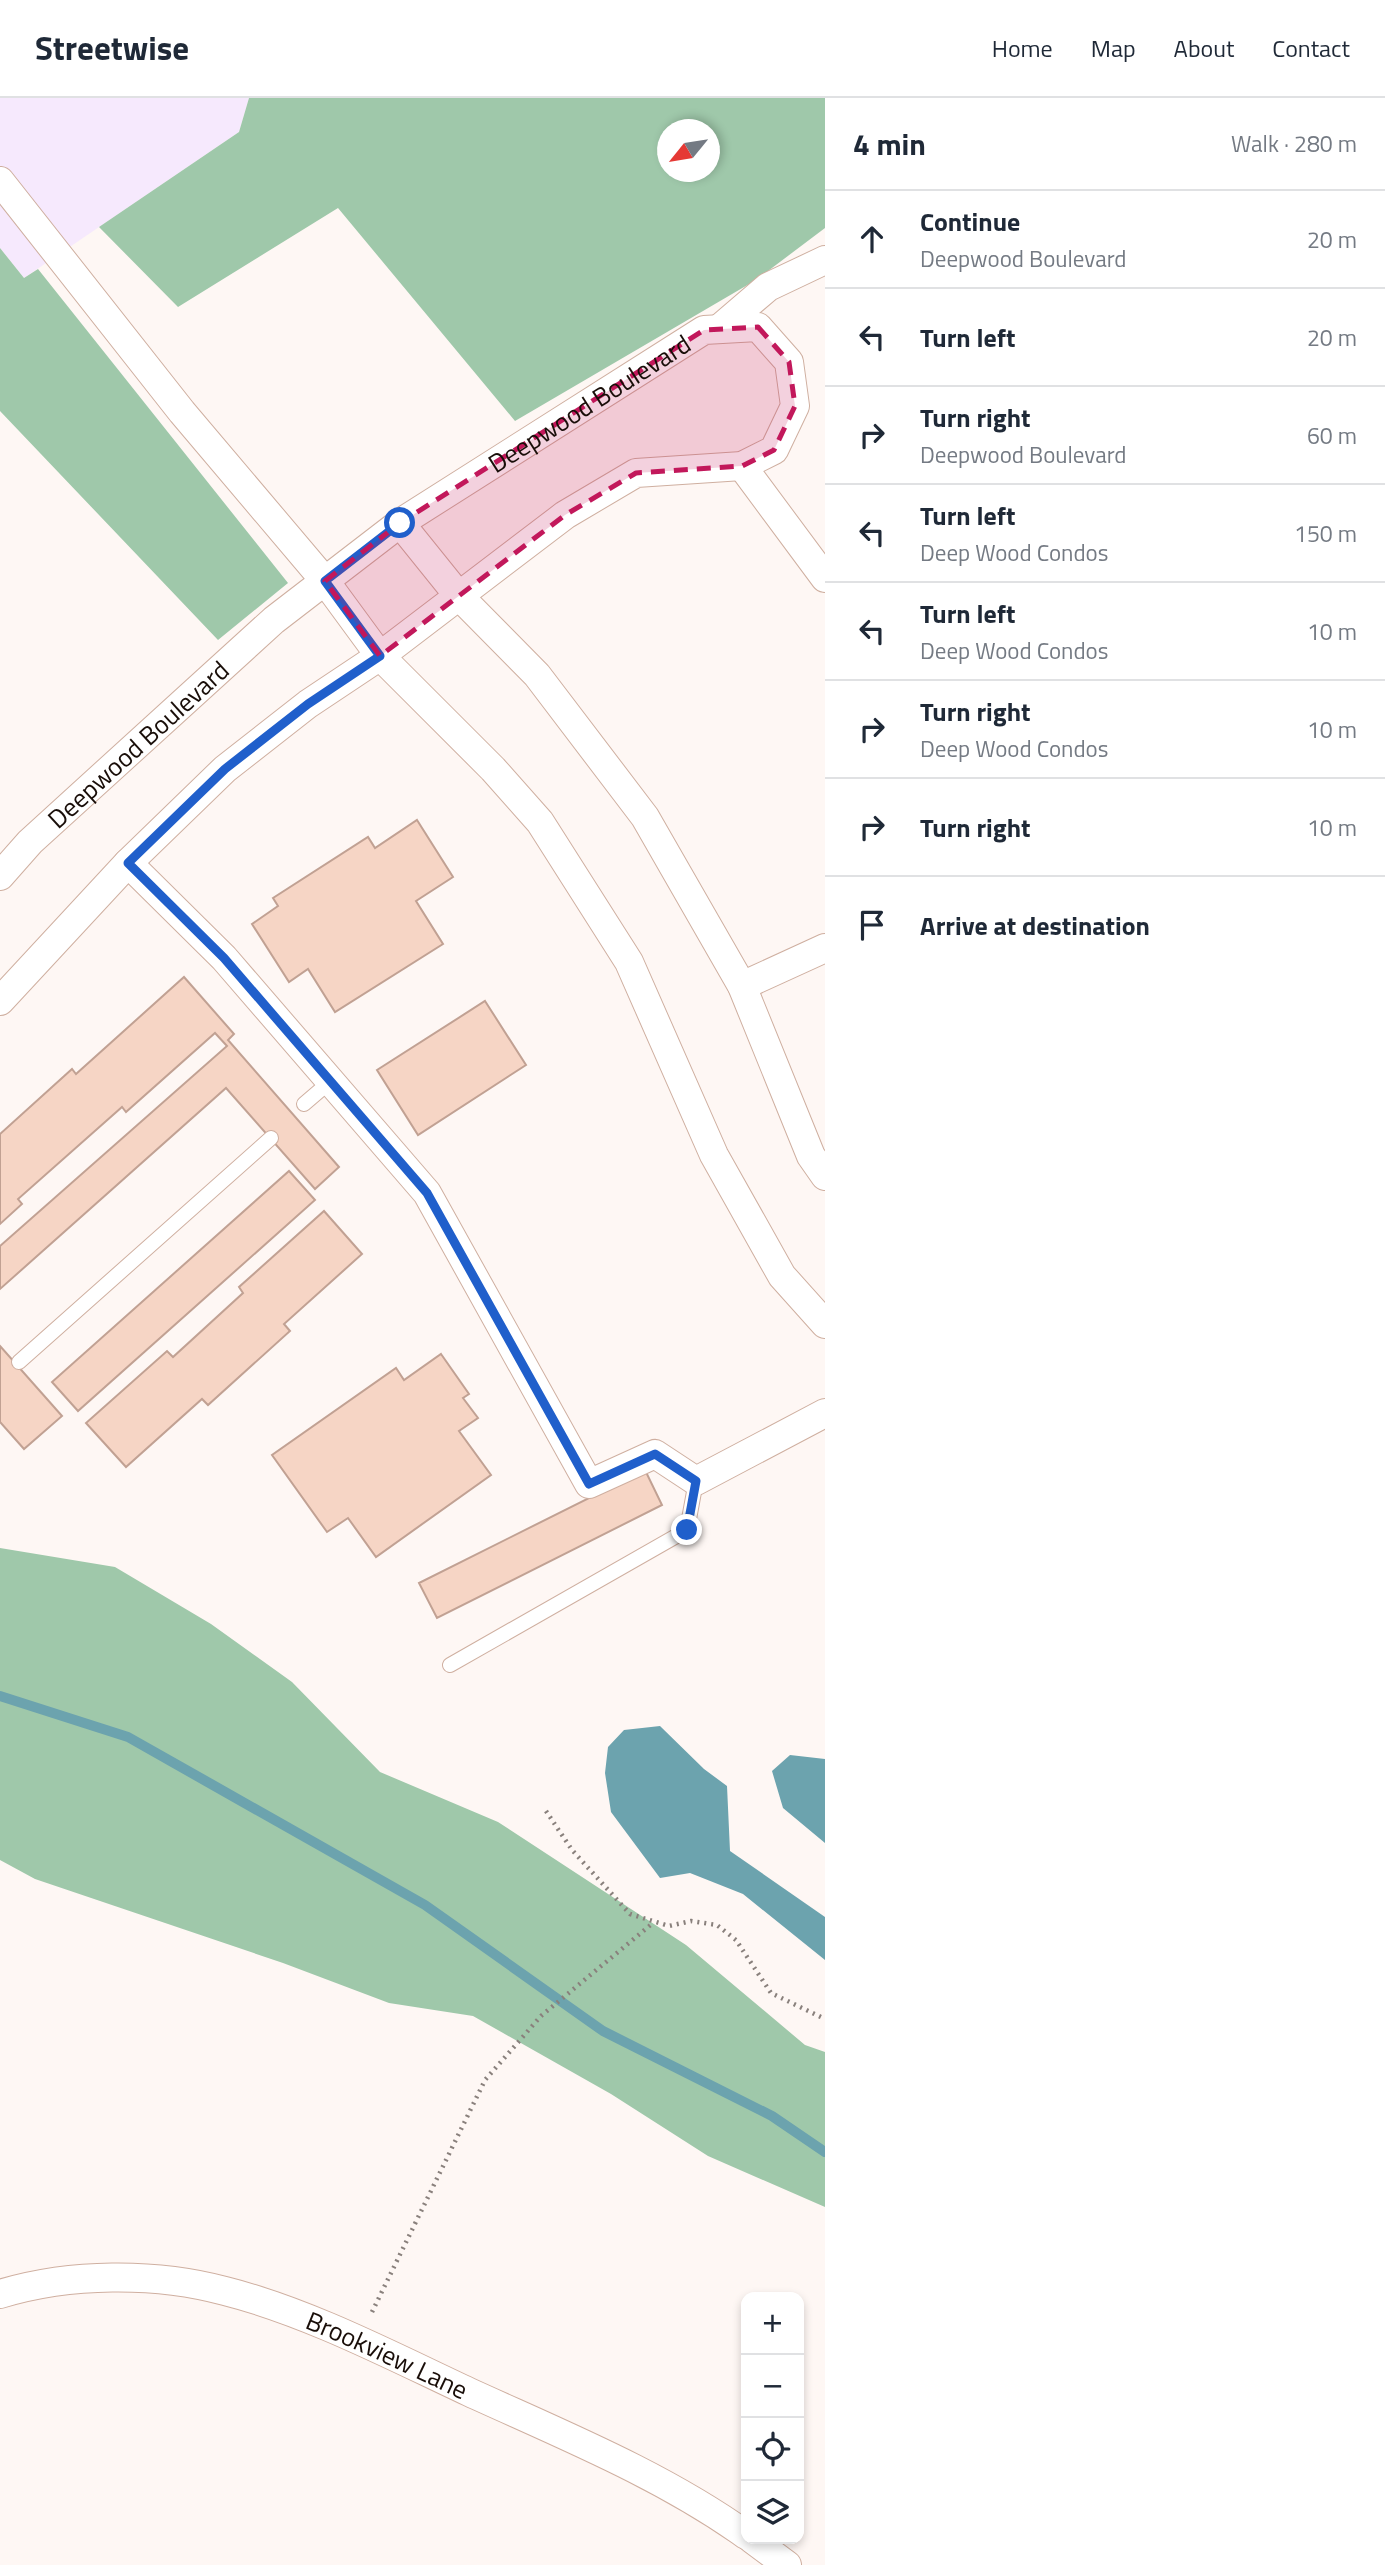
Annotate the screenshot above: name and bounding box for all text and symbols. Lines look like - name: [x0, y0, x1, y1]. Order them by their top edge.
- text: Streetwise: [35, 23, 189, 73]
- text: Home: [992, 30, 1053, 66]
- text: Map: [1091, 30, 1136, 66]
- text: About: [1174, 30, 1234, 66]
- text: Contact: [1272, 30, 1350, 66]
- north arrow: [657, 119, 720, 182]
- text: 4 min: [853, 121, 926, 167]
- text: Walk · 280 m: [1231, 126, 1357, 161]
- text: Continue: [920, 202, 1020, 241]
- icon: ahead: [853, 220, 891, 258]
- text: 20 m: [1307, 222, 1357, 257]
- text: Deepwood Boulevard: [920, 241, 1127, 276]
- icon: left: [853, 318, 891, 356]
- text: Turn left: [920, 318, 1015, 357]
- text: 20 m: [1307, 320, 1357, 355]
- street label: Deepwood Boulevard: [480, 324, 698, 482]
- text: Turn right: [920, 398, 1031, 437]
- icon: right: [853, 416, 891, 454]
- text: 60 m: [1307, 418, 1357, 453]
- text: Deepwood Boulevard: [920, 437, 1127, 472]
- text: Turn left: [920, 496, 1015, 535]
- route start: [384, 507, 415, 538]
- icon: left: [853, 514, 891, 552]
- text: 150 m: [1294, 516, 1357, 551]
- text: Deep Wood Condos: [920, 535, 1108, 570]
- text: Turn left: [920, 594, 1015, 633]
- icon: left: [853, 612, 891, 650]
- text: 10 m: [1307, 614, 1357, 649]
- text: Deep Wood Condos: [920, 633, 1108, 668]
- street label: Deepwood Boulevard: [38, 651, 237, 837]
- text: Turn right: [920, 692, 1031, 731]
- icon: right: [853, 710, 891, 748]
- text: 10 m: [1307, 712, 1357, 747]
- text: Deep Wood Condos: [920, 731, 1108, 766]
- icon: right: [853, 808, 891, 846]
- text: Turn right: [920, 808, 1031, 847]
- text: 10 m: [1307, 810, 1357, 845]
- icon: arrive: [853, 906, 891, 944]
- text: Arrive at destination: [920, 906, 1150, 945]
- route end: [671, 1514, 702, 1545]
- map controls: [741, 2292, 804, 2544]
- button: +: [741, 2292, 804, 2355]
- street label: Brookview Lane: [300, 2300, 475, 2408]
- button: −: [741, 2355, 804, 2418]
- button: locate: [741, 2418, 804, 2481]
- button: layers: [741, 2481, 804, 2544]

